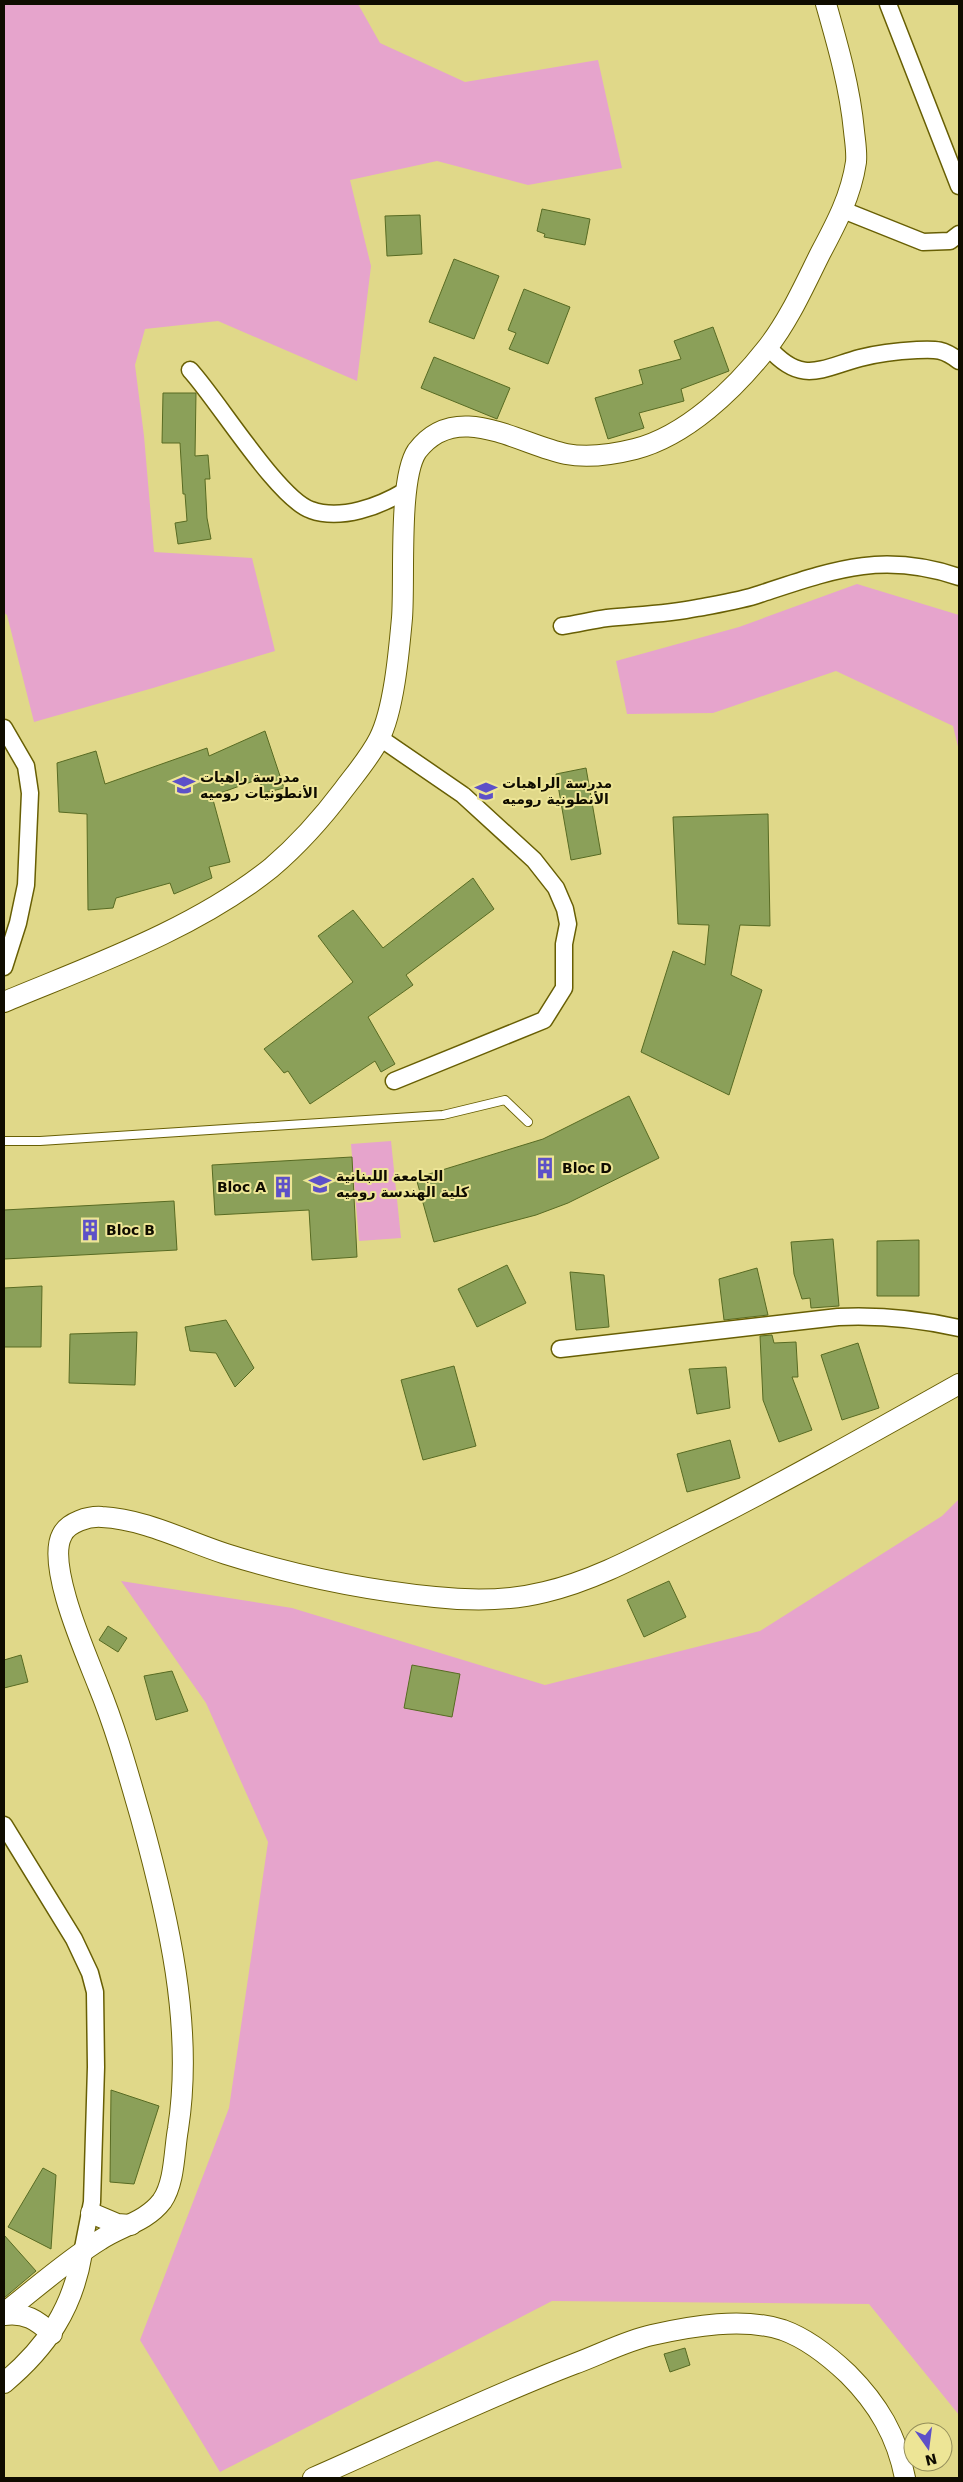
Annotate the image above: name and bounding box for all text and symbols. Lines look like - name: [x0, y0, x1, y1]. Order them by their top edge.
- place label: مدرسة راهبات الأنطونيات روميه: [200, 769, 318, 802]
- school or university icon: مدرسة راهبات الأنطونيات روميه: [171, 772, 197, 798]
- place label: مدرسة الراهبات الأنطونية روميه: [502, 775, 612, 808]
- school or university icon: مدرسة الراهبات الأنطونية روميه: [473, 778, 499, 804]
- building icon: Bloc D: [532, 1155, 558, 1181]
- place label: Bloc D: [562, 1160, 612, 1176]
- place label: الجامعة اللبنانية كلية الهندسة روميه: [336, 1168, 470, 1201]
- school or university icon: الجامعة اللبنانية كلية الهندسة روميه: [307, 1171, 333, 1197]
- building icon: Bloc A: [270, 1174, 296, 1200]
- place label: Bloc A: [217, 1179, 266, 1195]
- building icon: Bloc B: [77, 1217, 103, 1243]
- place label: Bloc B: [106, 1222, 155, 1238]
- north arrow: [903, 2422, 953, 2472]
- text: N: [924, 2450, 939, 2469]

